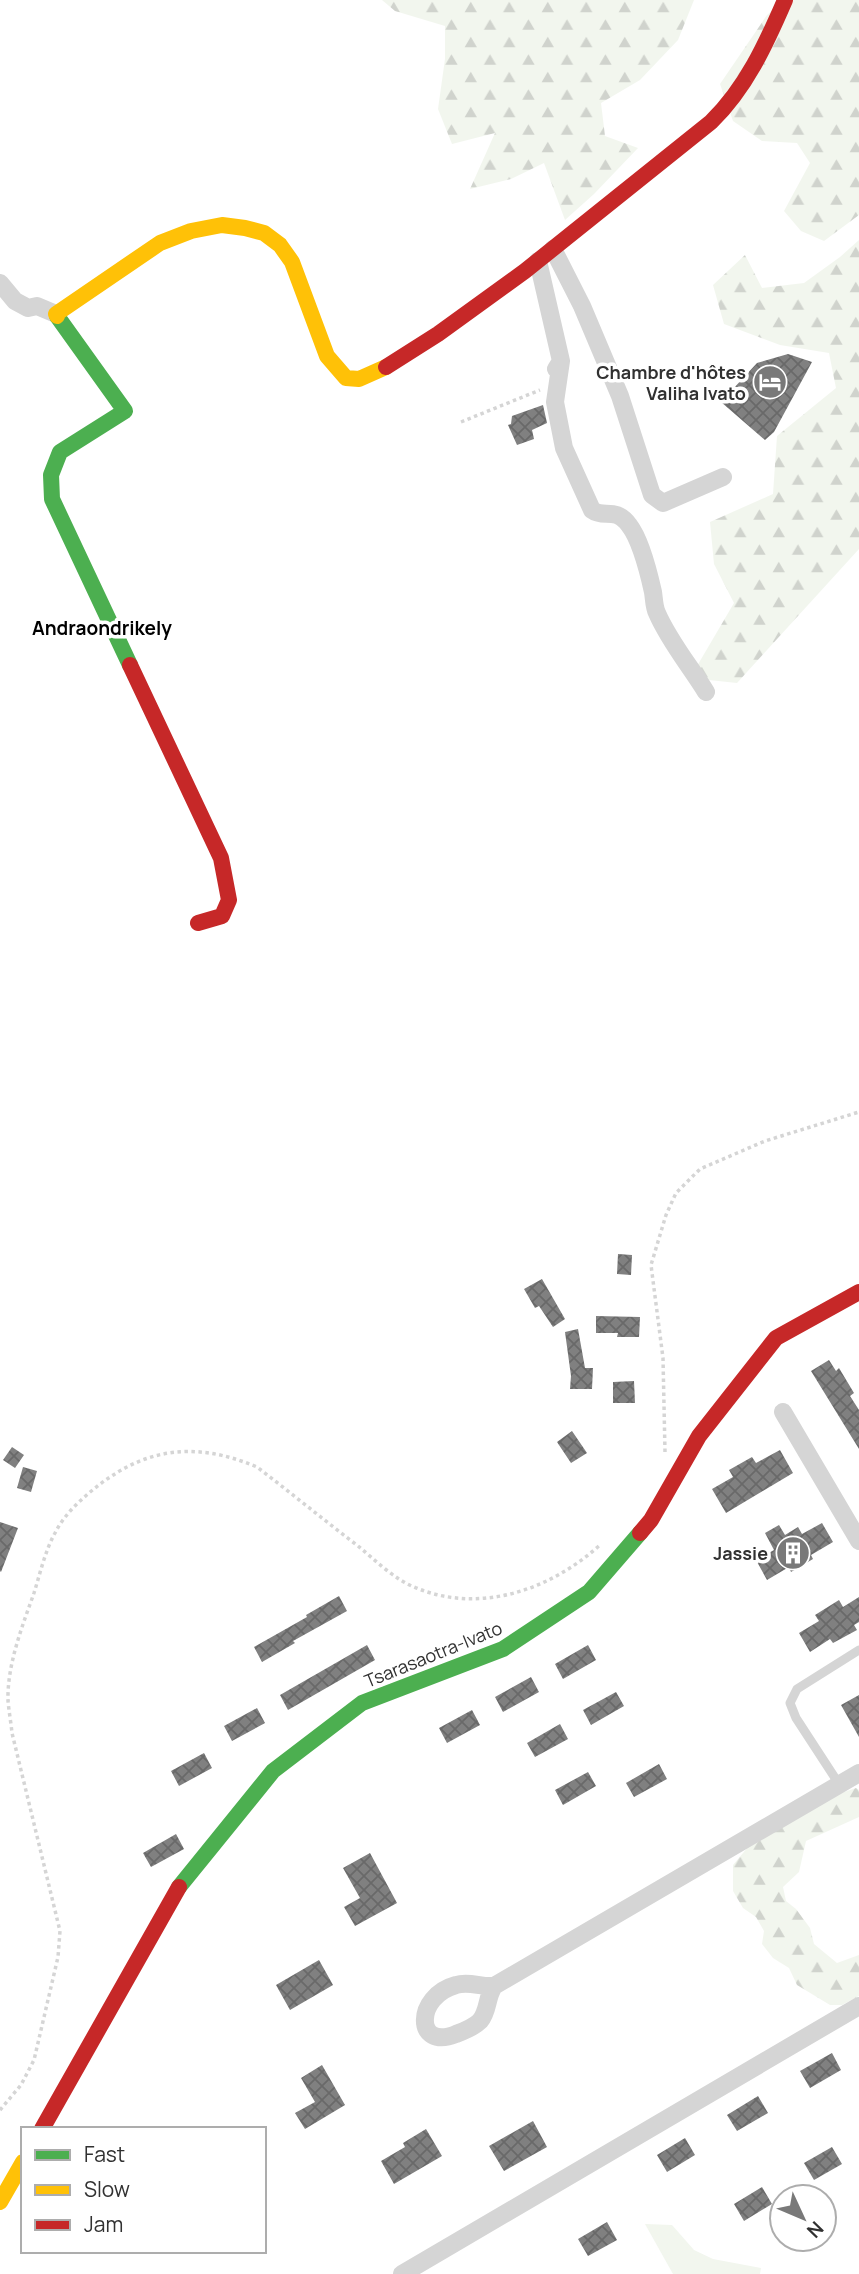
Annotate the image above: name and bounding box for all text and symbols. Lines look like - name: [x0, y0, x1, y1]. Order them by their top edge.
- place label: Chambre d'hôtes Valiha Ivato: [596, 360, 746, 405]
- hotel icon: Chambre d'hôtes Valiha Ivato: [751, 363, 789, 401]
- district label: Andraondrikely: [32, 615, 172, 641]
- building icon: Jassie: [774, 1534, 812, 1572]
- place label: Jassie: [713, 1541, 768, 1565]
- street label: Tsarasaotra-Ivato: [361, 1615, 505, 1693]
- legend: [21, 2127, 266, 2253]
- text: Fast: [84, 2140, 125, 2168]
- text: Slow: [84, 2175, 130, 2203]
- north arrow: [768, 2183, 838, 2253]
- text: Jam: [84, 2210, 123, 2238]
- text: N: [801, 2216, 829, 2244]

